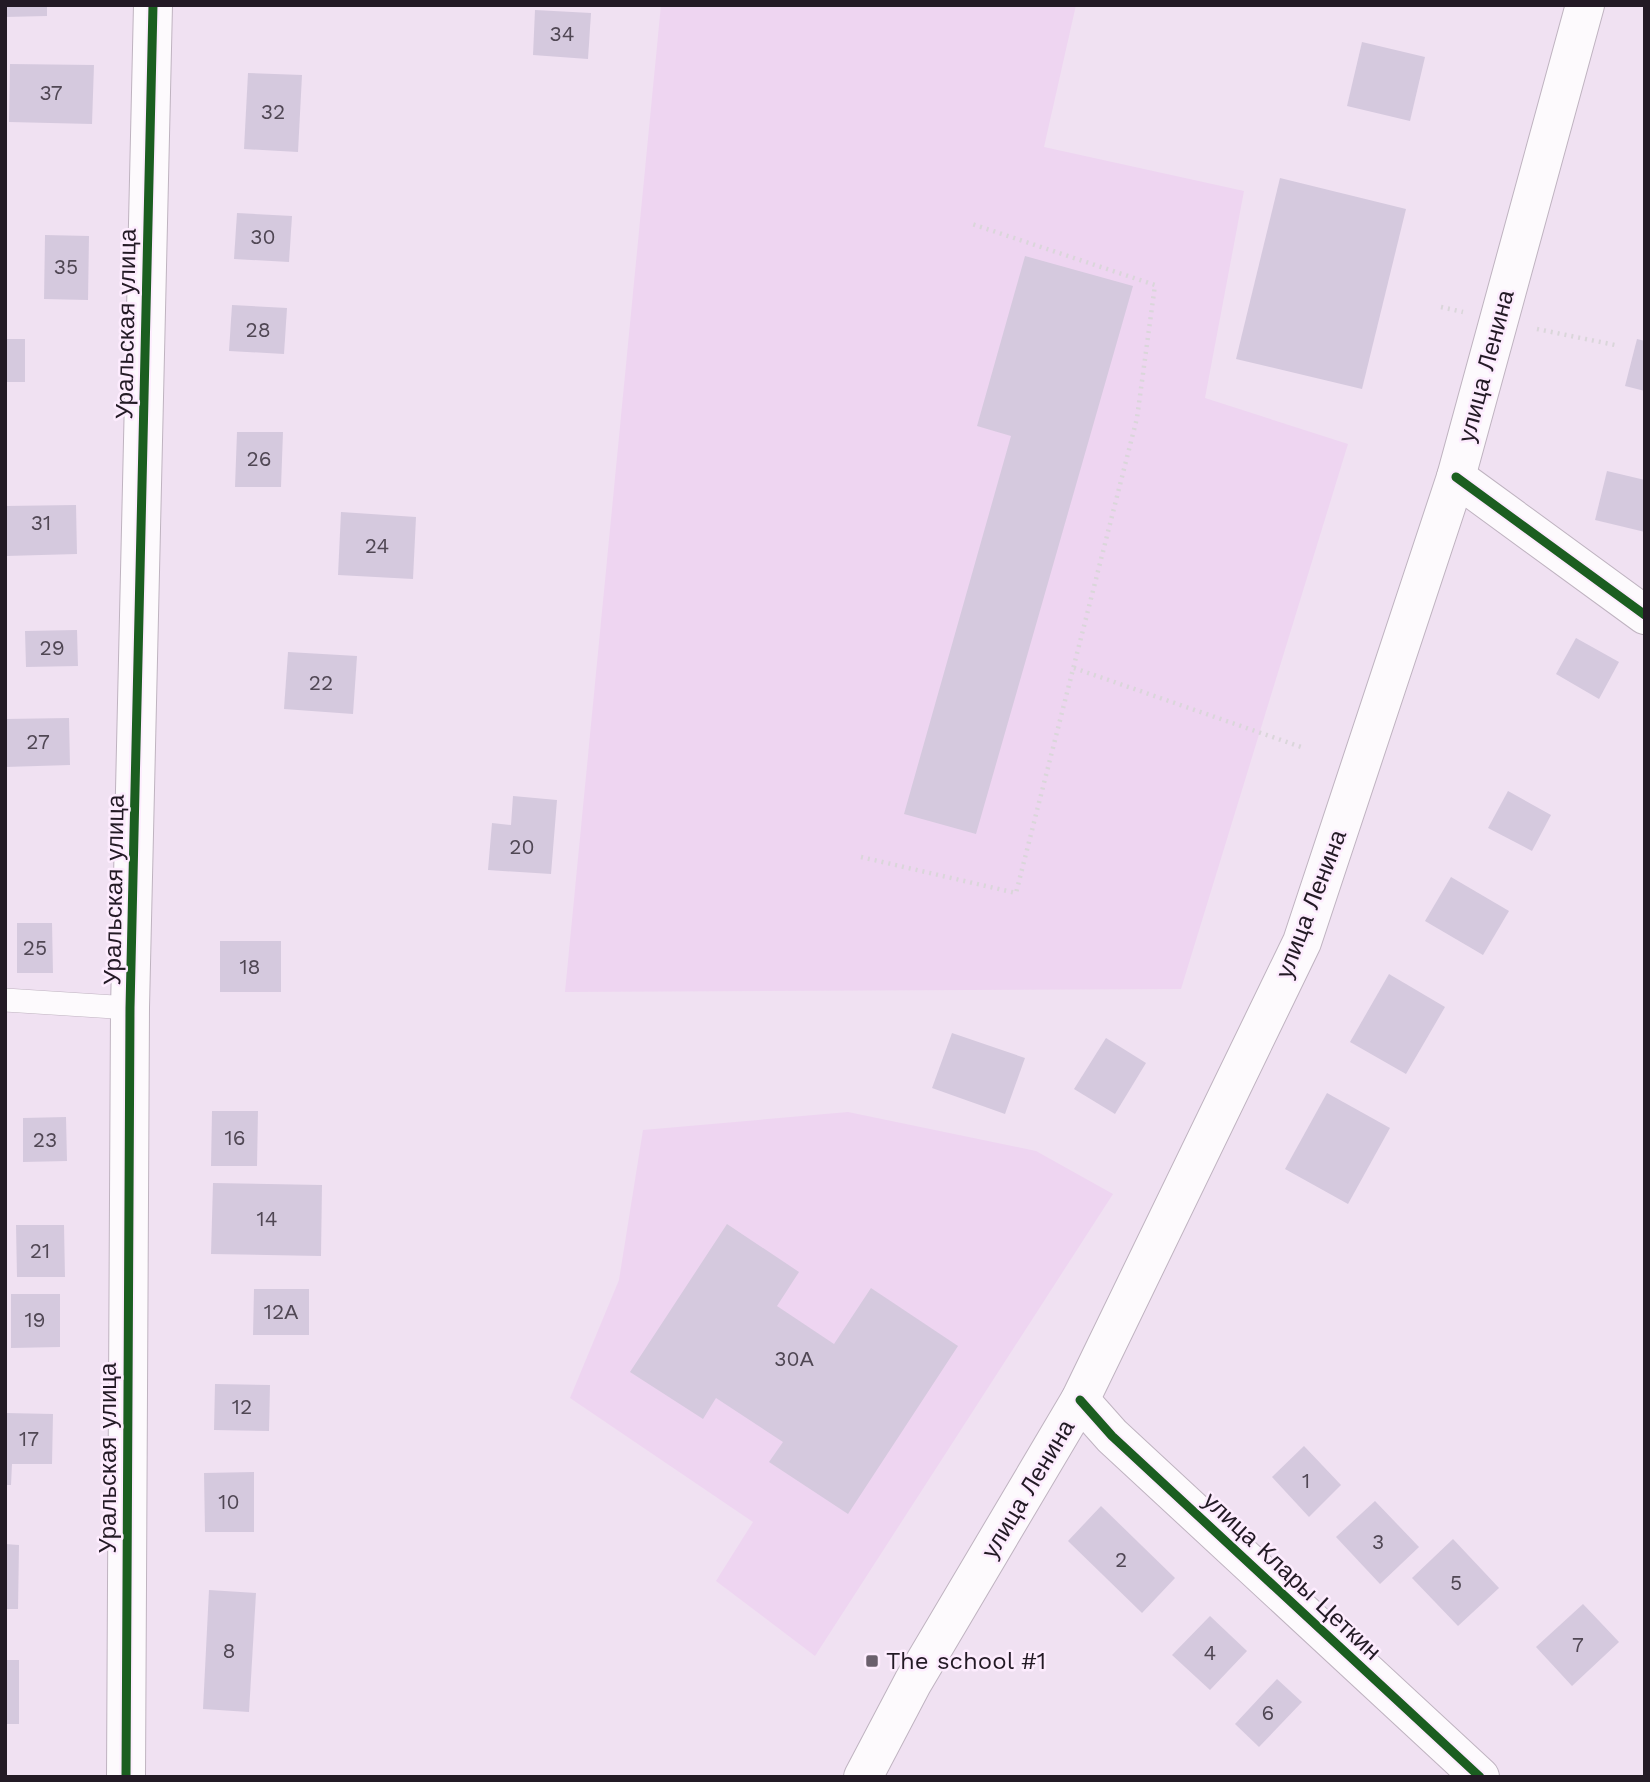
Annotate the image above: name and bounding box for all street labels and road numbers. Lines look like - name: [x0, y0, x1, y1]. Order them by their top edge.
- street label: Уральская улица: [110, 228, 142, 420]
- street label: улица Ленина: [1452, 286, 1520, 445]
- street label: Уральская улица: [98, 794, 130, 986]
- street label: улица Ленина: [1270, 825, 1352, 982]
- street label: Уральская улица: [94, 1362, 122, 1553]
- street label: улица Ленина: [976, 1414, 1081, 1563]
- street label: улица Клары Цеткин: [1197, 1486, 1387, 1666]

